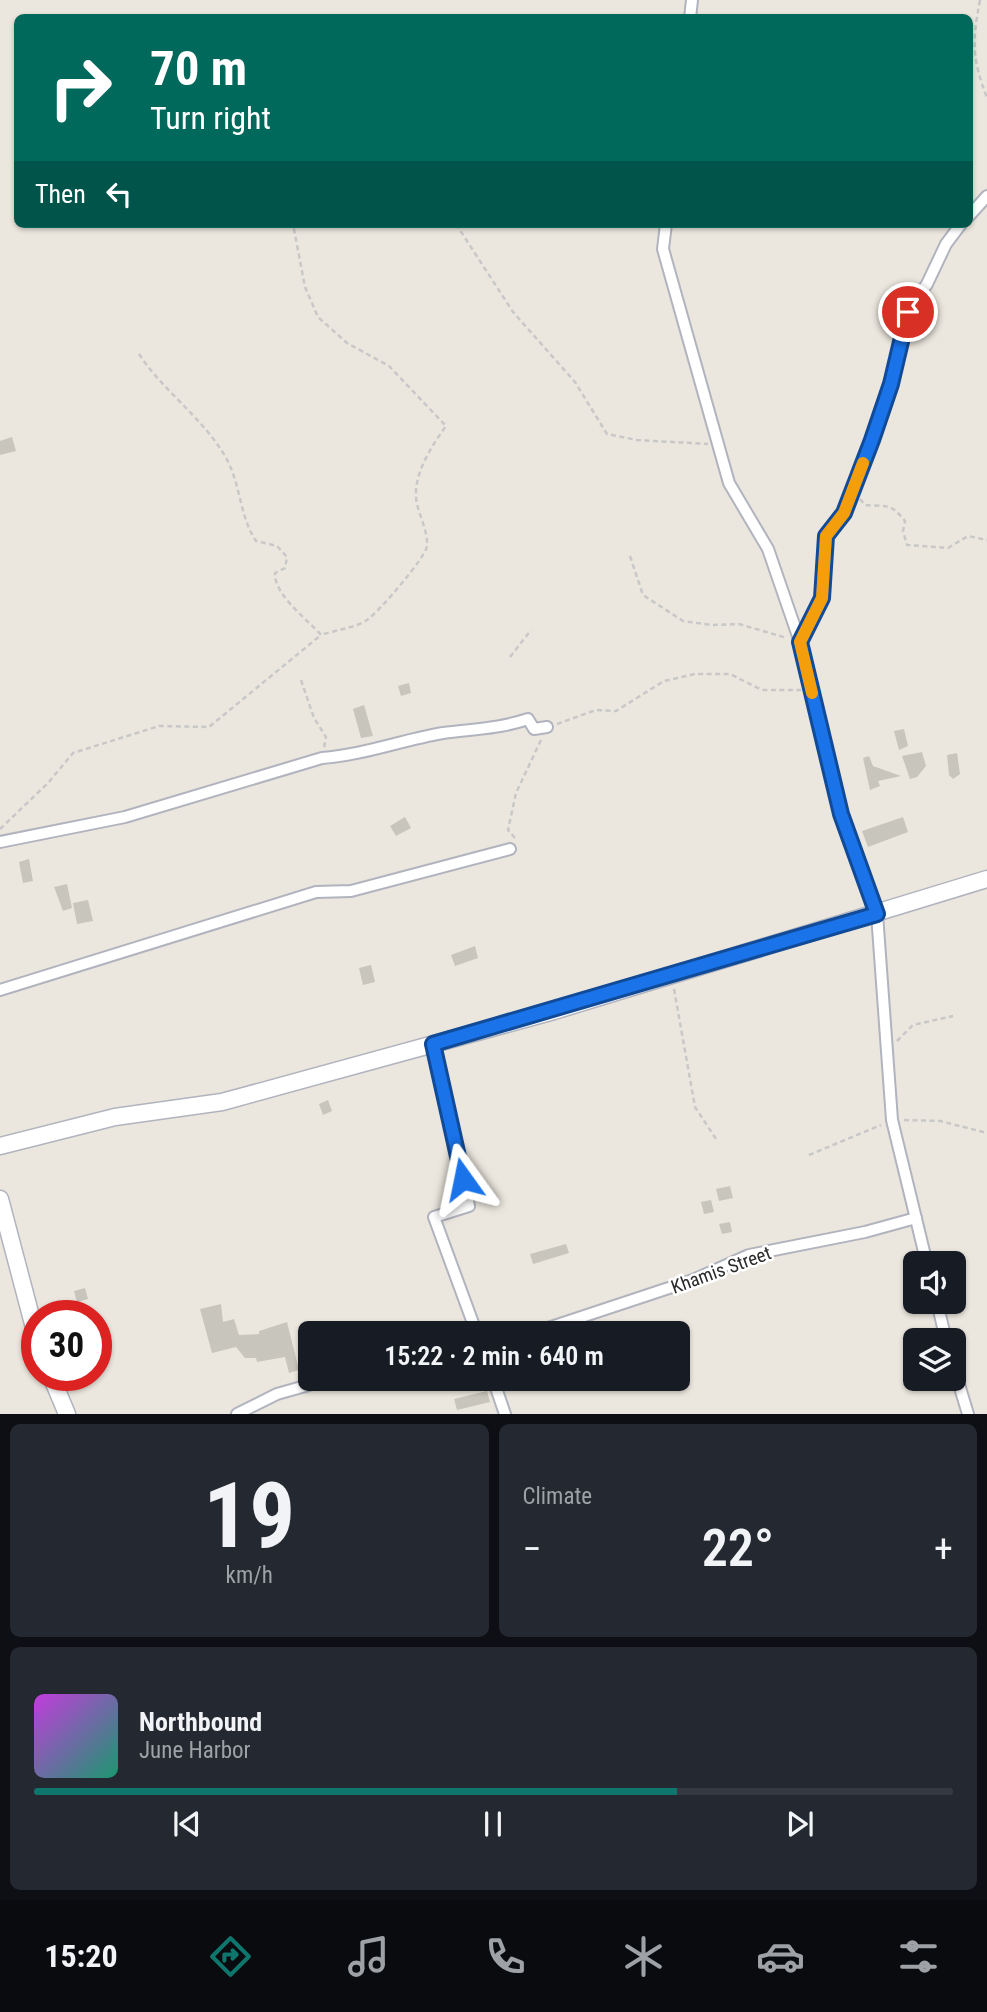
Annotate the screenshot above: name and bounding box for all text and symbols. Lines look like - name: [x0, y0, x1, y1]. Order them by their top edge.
- text: 70 m: [150, 40, 247, 97]
- icon: right: [35, 42, 126, 133]
- text: Turn right: [150, 99, 271, 137]
- icon: left: [100, 175, 138, 213]
- text: Then: [35, 179, 86, 209]
- pin: [878, 282, 938, 342]
- icon: arrive: [889, 293, 927, 331]
- position arrow: [426, 1142, 500, 1216]
- street label: Khamis Street: [668, 1241, 774, 1299]
- map controls: [903, 1251, 966, 1391]
- button: sound: [903, 1251, 966, 1314]
- speed limit sign: 30: [21, 1300, 112, 1391]
- button: layers: [903, 1328, 966, 1391]
- text: 15:22 · 2 min · 640 m: [384, 1341, 604, 1371]
- text: 19: [203, 1463, 295, 1569]
- text: Climate: [523, 1483, 592, 1510]
- text: 22°: [702, 1518, 774, 1579]
- text: −: [523, 1527, 542, 1571]
- text: +: [934, 1527, 953, 1571]
- text: km/h: [226, 1562, 273, 1589]
- text: Northbound: [139, 1707, 262, 1737]
- text: June Harbor: [139, 1737, 251, 1764]
- icon: previous: [168, 1805, 206, 1843]
- icon: pause: [474, 1805, 512, 1843]
- icon: next: [781, 1805, 819, 1843]
- icon: directions: [206, 1932, 255, 1981]
- icon: music: [344, 1932, 393, 1981]
- icon: phone: [481, 1932, 530, 1981]
- icon: climate: [619, 1932, 668, 1981]
- icon: car: [756, 1932, 805, 1981]
- icon: filters: [894, 1932, 943, 1981]
- text: 15:20: [44, 1937, 118, 1975]

